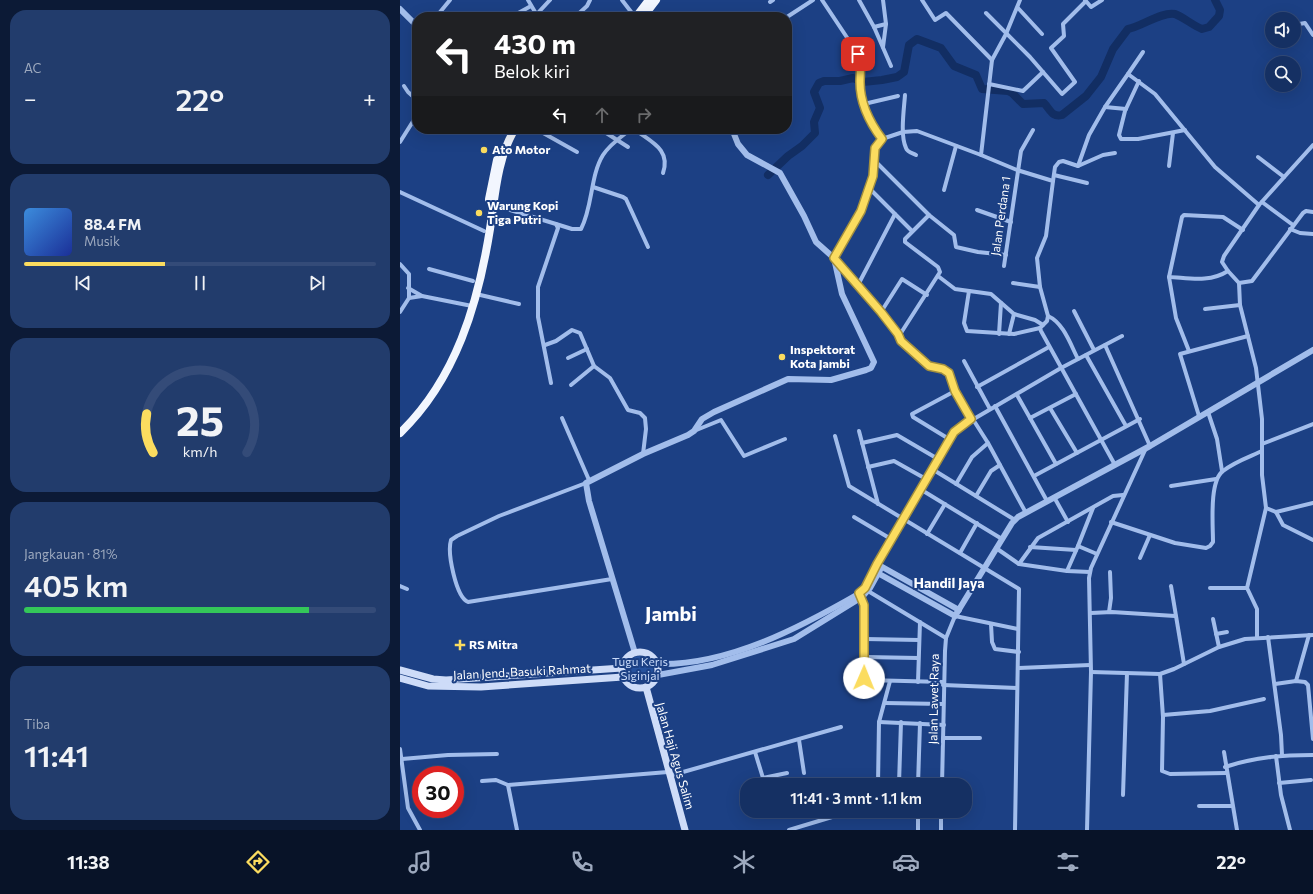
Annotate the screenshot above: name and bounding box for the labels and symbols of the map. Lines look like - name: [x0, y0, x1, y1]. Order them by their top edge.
- pin: [841, 37, 875, 71]
- place label: Ato Motor: [492, 142, 550, 156]
- marker: Ato Motor: [479, 145, 489, 155]
- street label: Jalan Perdana 1: [987, 175, 1014, 257]
- place label: Warung Kopi Tiga Putri: [487, 198, 558, 226]
- marker: Warung Kopi Tiga Putri: [474, 208, 484, 218]
- place label: Inspektorat Kota Jambi: [790, 342, 855, 371]
- marker: Inspektorat Kota Jambi: [777, 352, 787, 362]
- district label: Handil Jaya: [913, 574, 985, 591]
- district label: Jambi: [645, 601, 697, 625]
- place label: RS Mitra: [469, 637, 518, 651]
- marker: RS Mitra: [454, 639, 466, 651]
- park label: Tugu Keris Siginjai: [612, 654, 668, 682]
- street label: Jalan Lawet Raya: [925, 654, 942, 744]
- position arrow: [843, 657, 885, 699]
- street label: Jalan Jend. Basuki Rahmat: [453, 660, 591, 683]
- street label: Jalan Haji Agus Salim: [653, 701, 698, 811]
- speed limit sign: 30: [412, 766, 464, 818]

